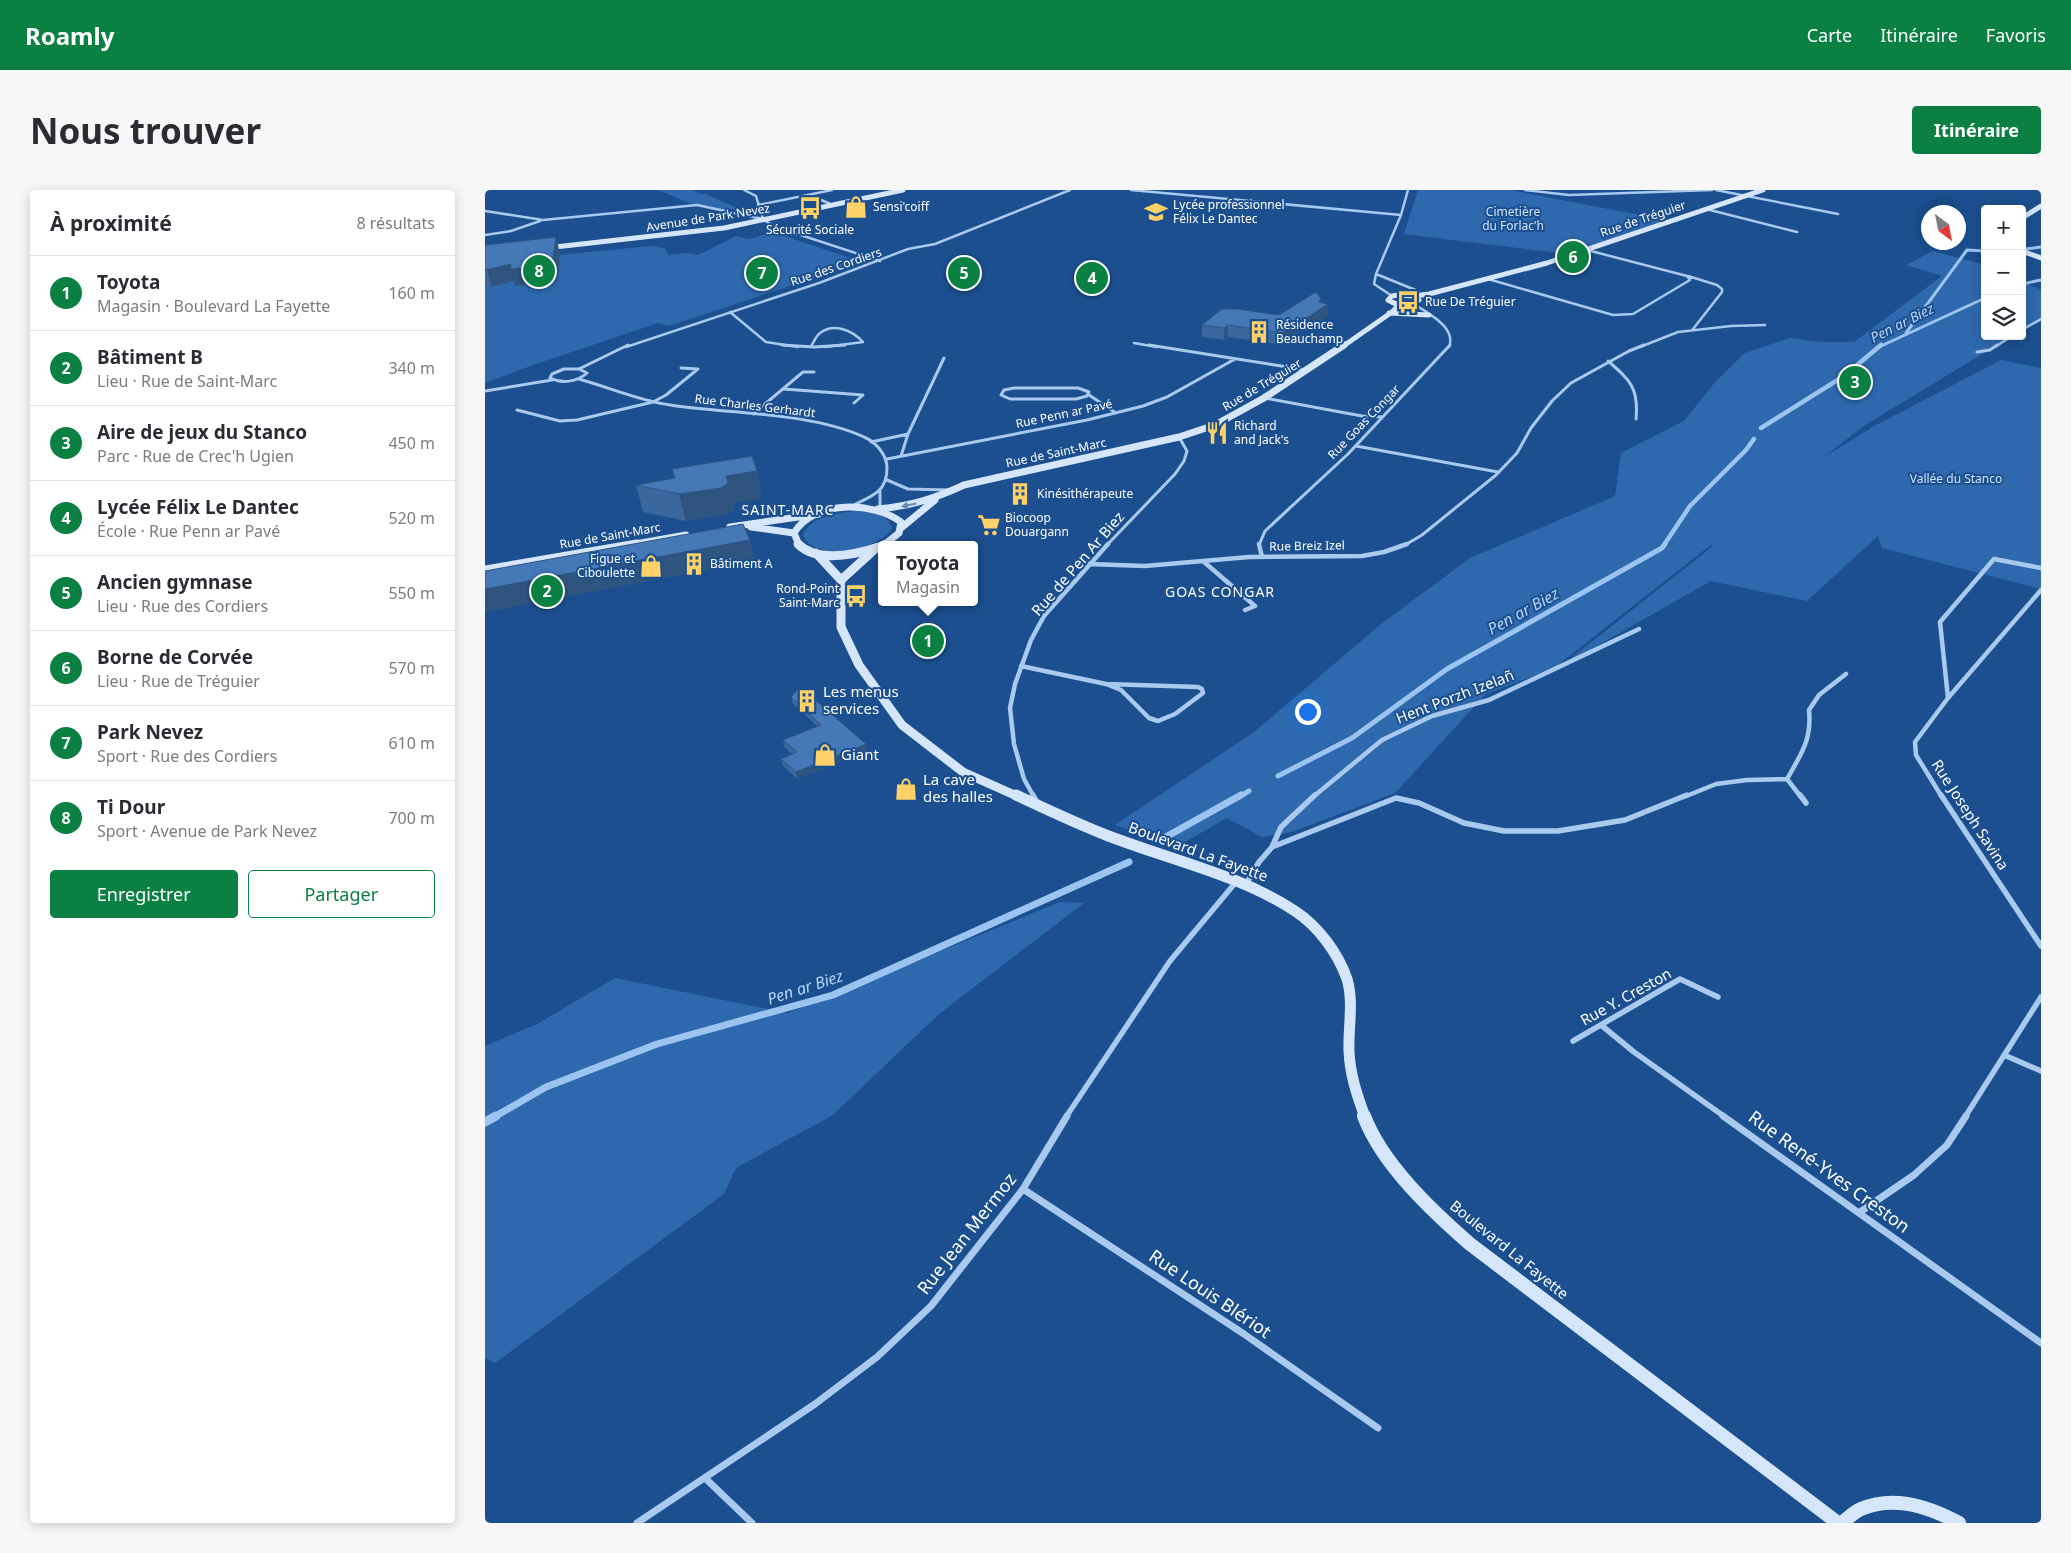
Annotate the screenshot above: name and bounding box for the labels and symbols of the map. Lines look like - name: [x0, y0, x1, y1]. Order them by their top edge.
- shop icon: Sensi'coiff: [843, 194, 869, 220]
- bus stop icon: Sécurité Sociale: [797, 195, 823, 221]
- place label: Lycée professionnel Félix Le Dantec: [1173, 196, 1285, 227]
- street label: Rue de Tréguier: [1598, 196, 1688, 241]
- place label: Sensi'coiff: [873, 198, 930, 215]
- street label: Avenue de Park Nevez: [645, 199, 771, 236]
- school or university icon: Lycée professionnel Félix Le Dantec: [1143, 199, 1169, 225]
- park label: Cimetière du Forlac’h: [1482, 203, 1544, 234]
- north arrow: [1921, 205, 1966, 250]
- place label: Sécurité Sociale: [766, 221, 854, 238]
- pin: 6: [1557, 238, 1589, 276]
- street label: Rue des Cordiers: [788, 243, 884, 290]
- pin: 8: [523, 252, 555, 290]
- pin: 7: [746, 254, 778, 292]
- pin: 5: [948, 254, 980, 292]
- pin: 4: [1076, 259, 1108, 297]
- bus stop icon: Rue De Tréguier: [1395, 289, 1421, 315]
- place label: Rue De Tréguier: [1425, 293, 1516, 310]
- water label: Pen ar Biez: [1867, 298, 1937, 347]
- place label: Résidence Beauchamp: [1276, 316, 1343, 347]
- building icon: Résidence Beauchamp: [1246, 319, 1272, 345]
- street label: Rue de Tréguier: [1219, 354, 1304, 415]
- pin: 3: [1839, 363, 1871, 401]
- street label: Rue Goas Congar: [1324, 381, 1404, 463]
- street label: Rue Charles Gerhardt: [694, 390, 817, 421]
- street label: Rue Penn ar Pavé: [1014, 395, 1114, 432]
- place label: Richard and Jack's: [1234, 417, 1289, 448]
- restaurant icon: Richard and Jack's: [1204, 420, 1230, 446]
- street label: Rue de Saint-Marc: [1004, 434, 1108, 471]
- park label: Vallée du Stanco: [1910, 470, 2002, 487]
- building icon: Kinésithérapeute: [1007, 481, 1033, 507]
- place label: Kinésithérapeute: [1037, 485, 1133, 502]
- district label: SAINT-MARC: [742, 500, 834, 519]
- one-way arrow: [901, 501, 917, 509]
- street label: Rue de Pen Ar Biez: [1026, 507, 1128, 620]
- place label: Biocoop Douargann: [1005, 509, 1069, 540]
- supermarket icon: Biocoop Douargann: [976, 512, 1002, 538]
- street label: Rue de Saint-Marc: [558, 518, 662, 553]
- street label: Rue Breiz Izel: [1269, 536, 1345, 555]
- place label: Figue et Ciboulette: [577, 550, 636, 581]
- building icon: Bâtiment A: [681, 551, 707, 577]
- shop icon: Figue et Ciboulette: [638, 553, 664, 579]
- place label: Bâtiment A: [710, 555, 773, 572]
- pin: 2: [531, 572, 563, 610]
- place label: Rond-Point Saint-Marc: [776, 580, 840, 611]
- district label: GOAS CONGAR: [1165, 582, 1275, 601]
- water label: Pen ar Biez: [1483, 582, 1564, 640]
- bus stop icon: Rond-Point Saint-Marc: [843, 583, 869, 609]
- pin: 1: [912, 622, 944, 660]
- street label: Hent Porzh Izelañ: [1393, 664, 1517, 728]
- place label: Les menus services: [823, 681, 899, 718]
- building icon: Les menus services: [794, 688, 820, 714]
- your location: [1295, 699, 1321, 725]
- shop icon: Giant: [812, 742, 838, 768]
- place label: Giant: [841, 744, 879, 764]
- street label: Rue Joseph Savina: [1928, 755, 2014, 874]
- place label: La cave des halles: [923, 769, 993, 806]
- shop icon: La cave des halles: [893, 776, 919, 802]
- street label: Boulevard La Fayette: [1126, 817, 1271, 886]
- street label: Rue Y. Creston: [1576, 963, 1675, 1029]
- water label: Pen ar Biez: [764, 964, 847, 1010]
- street label: Rue René-Yves Creston: [1744, 1104, 1915, 1238]
- street label: Rue Jean Mermoz: [911, 1168, 1021, 1299]
- street label: Boulevard La Fayette: [1446, 1195, 1573, 1303]
- street label: Rue Louis Blériot: [1145, 1243, 1277, 1343]

